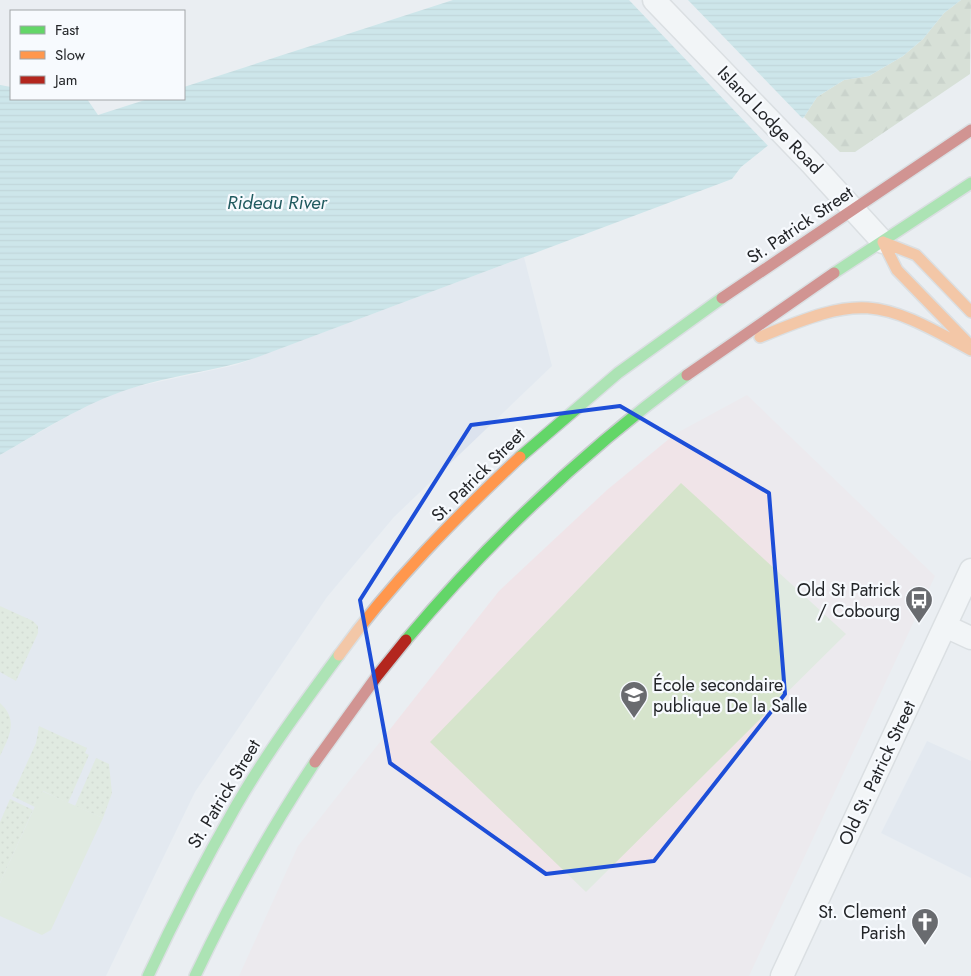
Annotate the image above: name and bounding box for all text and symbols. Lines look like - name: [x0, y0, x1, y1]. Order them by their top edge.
- legend: [10, 10, 185, 100]
- text: Fast: [55, 19, 79, 41]
- text: Slow: [55, 44, 86, 66]
- street label: Island Lodge Road: [711, 60, 829, 180]
- text: Jam: [53, 69, 78, 91]
- street label: St. Patrick Street: [742, 179, 859, 270]
- water label: Rideau River: [227, 189, 329, 216]
- street label: St. Patrick Street: [425, 422, 531, 528]
- place label: Old St Patrick / Cobourg: [797, 577, 900, 624]
- bus stop icon: Old St Patrick / Cobourg: [904, 585, 934, 624]
- place label: École secondaire publique De la Salle: [653, 672, 807, 719]
- school or university icon: École secondaire publique De la Salle: [619, 680, 649, 719]
- street label: Old St. Patrick Street: [832, 696, 922, 850]
- street label: St. Patrick Street: [181, 734, 267, 853]
- place label: St. Clement Parish: [818, 899, 907, 946]
- church icon: St. Clement Parish: [910, 907, 940, 946]

